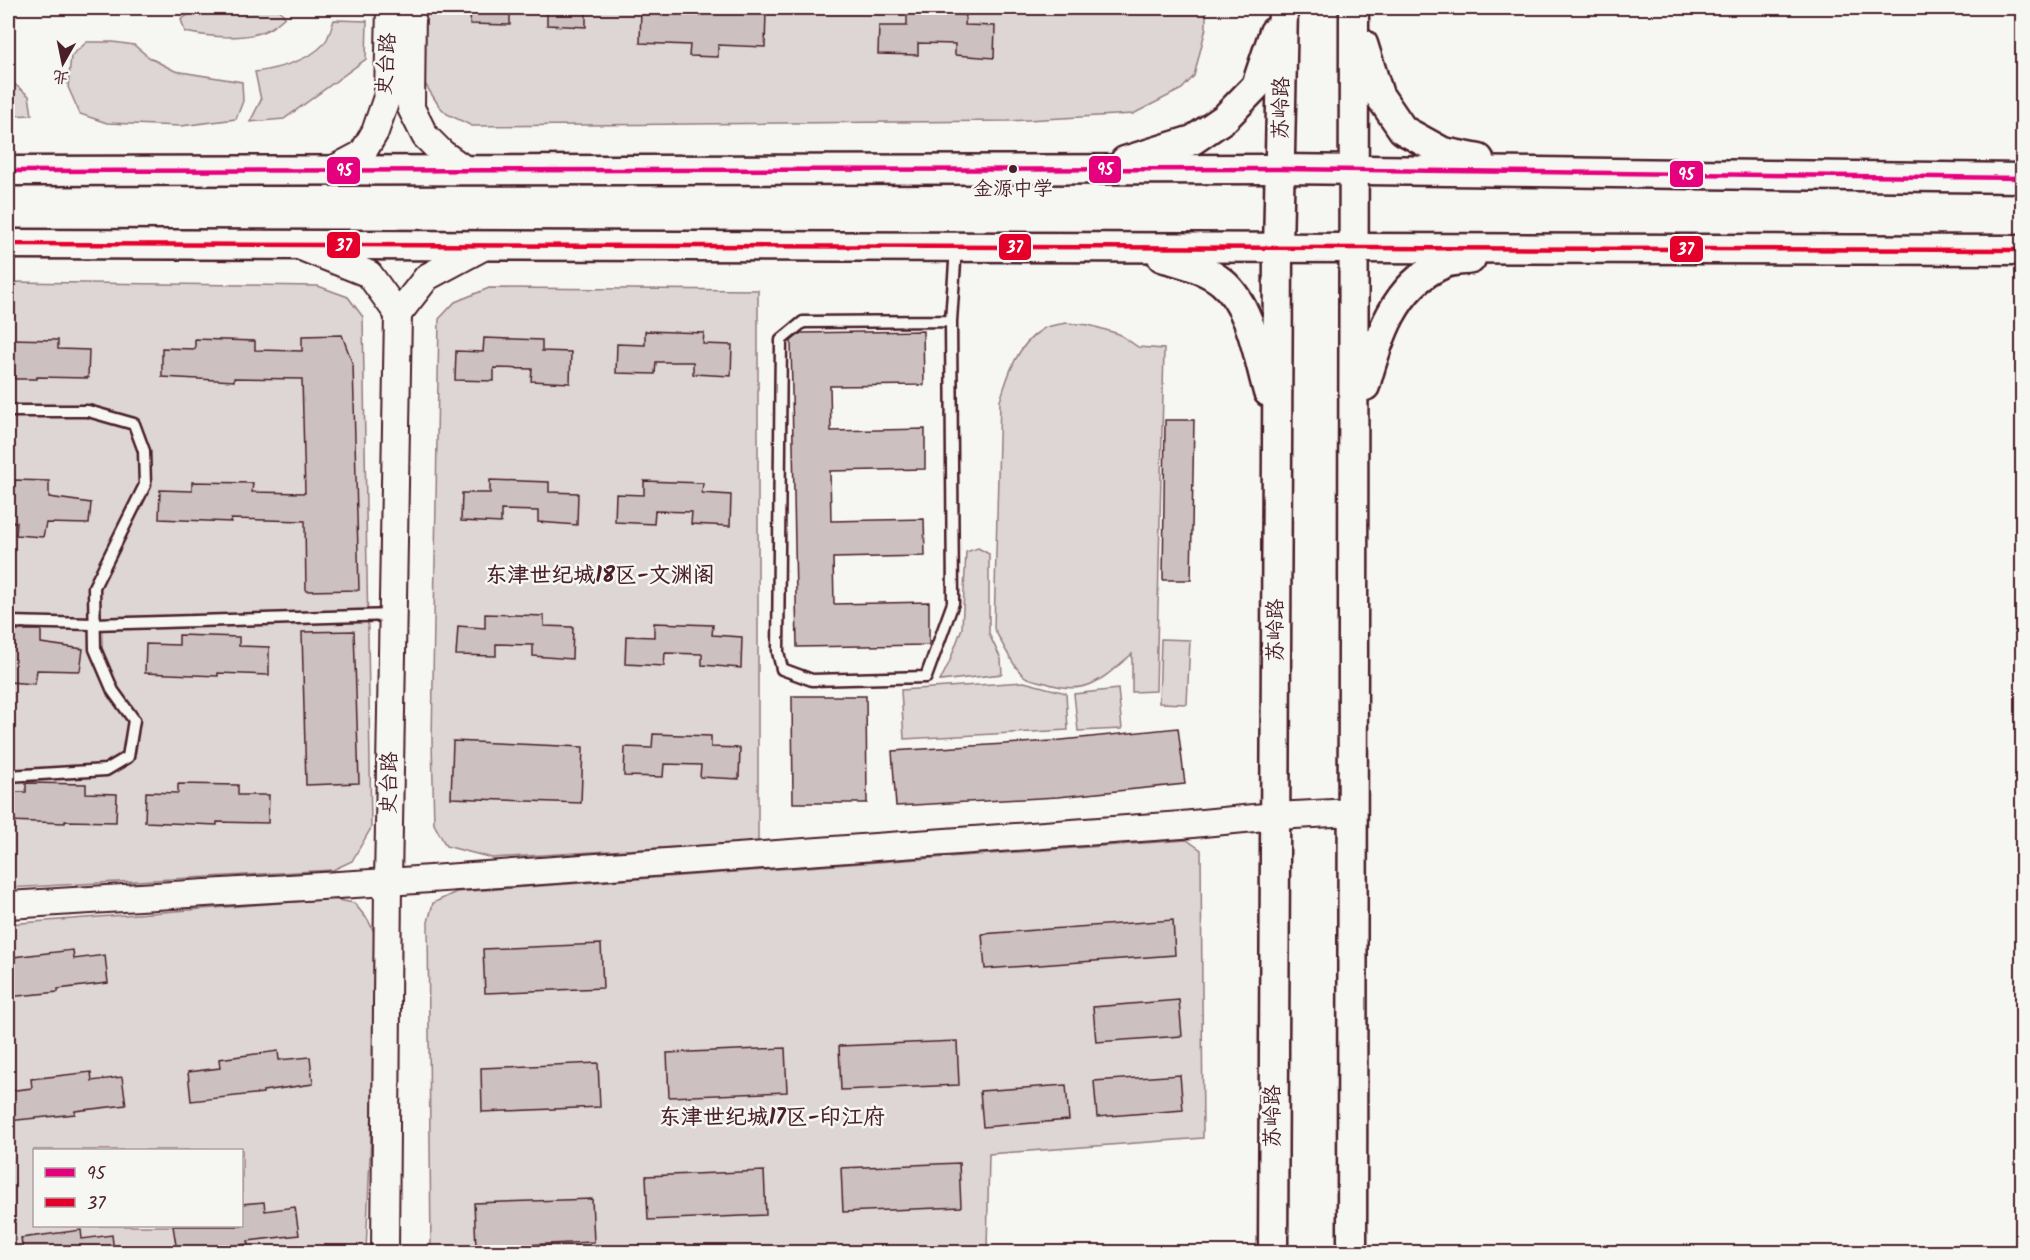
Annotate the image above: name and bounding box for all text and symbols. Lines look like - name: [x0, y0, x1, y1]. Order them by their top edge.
- street label: 史台路: [368, 31, 406, 97]
- north arrow: [33, 33, 93, 93]
- text: 北: [51, 63, 71, 90]
- street label: 苏岭路: [1265, 76, 1299, 140]
- line badge: 95: [1088, 155, 1122, 184]
- line badge: 95: [326, 156, 361, 185]
- text: 95: [1097, 158, 1115, 183]
- text: 95: [336, 159, 354, 184]
- line badge: 95: [1669, 160, 1704, 188]
- marker: 金源中学: [1007, 163, 1019, 175]
- text: 95: [1678, 163, 1696, 188]
- place label: 金源中学: [973, 174, 1053, 206]
- line badge: 37: [326, 231, 361, 259]
- line badge: 37: [998, 233, 1032, 261]
- text: 37: [335, 234, 353, 259]
- line badge: 37: [1669, 235, 1704, 263]
- text: 37: [1006, 236, 1024, 261]
- text: 37: [1677, 238, 1695, 263]
- district label: 东津世纪城18区-文渊阁: [485, 559, 715, 594]
- street label: 苏岭路: [1260, 599, 1293, 662]
- street label: 史台路: [373, 751, 407, 815]
- street label: 苏岭路: [1257, 1085, 1290, 1148]
- district label: 东津世纪城17区-印江府: [659, 1101, 885, 1136]
- legend: [33, 1149, 243, 1227]
- text: 95: [87, 1160, 107, 1189]
- text: 37: [87, 1190, 106, 1219]

